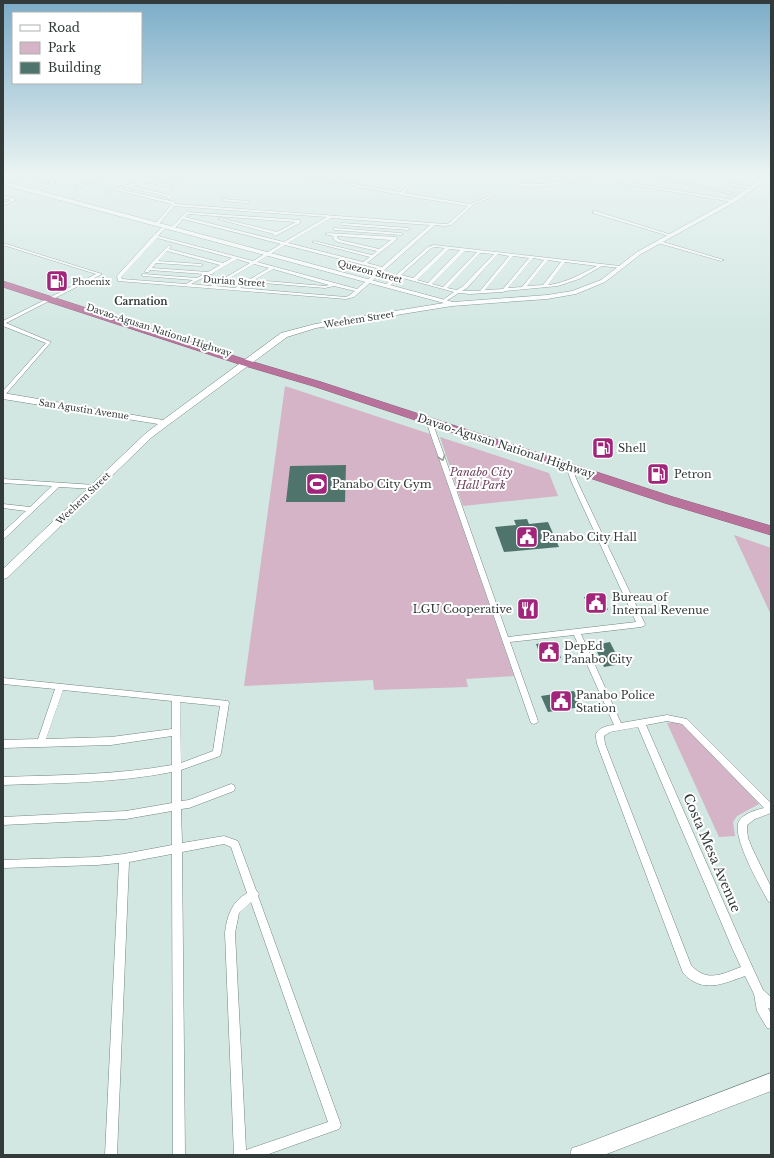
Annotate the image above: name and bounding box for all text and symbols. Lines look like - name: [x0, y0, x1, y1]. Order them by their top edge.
- legend: [12, 12, 142, 84]
- text: Road: [48, 20, 80, 35]
- text: Park: [48, 40, 76, 55]
- text: Building: [48, 60, 102, 75]
- street label: Quezon Street: [336, 257, 404, 285]
- fuel station icon: Phoenix: [44, 268, 70, 294]
- street label: Durian Street: [203, 273, 266, 289]
- place label: Phoenix: [72, 276, 111, 287]
- district label: Carnation: [114, 295, 168, 308]
- street label: Davao-Agusan National Highway: [85, 301, 233, 359]
- street label: Weehem Street: [322, 308, 395, 330]
- street label: San Agustin Avenue: [38, 396, 130, 422]
- street label: Davao-Agusan National Highway: [416, 411, 596, 481]
- fuel station icon: Shell: [590, 435, 616, 461]
- place label: Shell: [618, 441, 647, 455]
- one-way arrow: [437, 454, 445, 461]
- fuel station icon: Petron: [645, 461, 671, 487]
- park label: Panabo City Hall Park: [449, 465, 513, 492]
- place label: Petron: [674, 467, 712, 481]
- street label: Weehem Street: [53, 469, 113, 527]
- sports icon: Panabo City Gym: [304, 471, 330, 497]
- place label: Panabo City Gym: [332, 477, 432, 491]
- public building icon: Panabo City Hall: [514, 524, 540, 550]
- place label: Panabo City Hall: [542, 530, 637, 544]
- public building icon: Bureau of Internal Revenue: [583, 590, 609, 616]
- place label: Bureau of Internal Revenue: [612, 590, 709, 617]
- restaurant icon: LGU Cooperative: [515, 596, 541, 622]
- place label: LGU Cooperative: [413, 602, 512, 616]
- public building icon: DepEd Panabo City: [536, 639, 562, 665]
- place label: DepEd Panabo City: [564, 639, 633, 666]
- public building icon: Panabo Police Station: [548, 688, 574, 714]
- place label: Panabo Police Station: [576, 688, 655, 715]
- street label: Costa Mesa Avenue: [679, 791, 745, 915]

